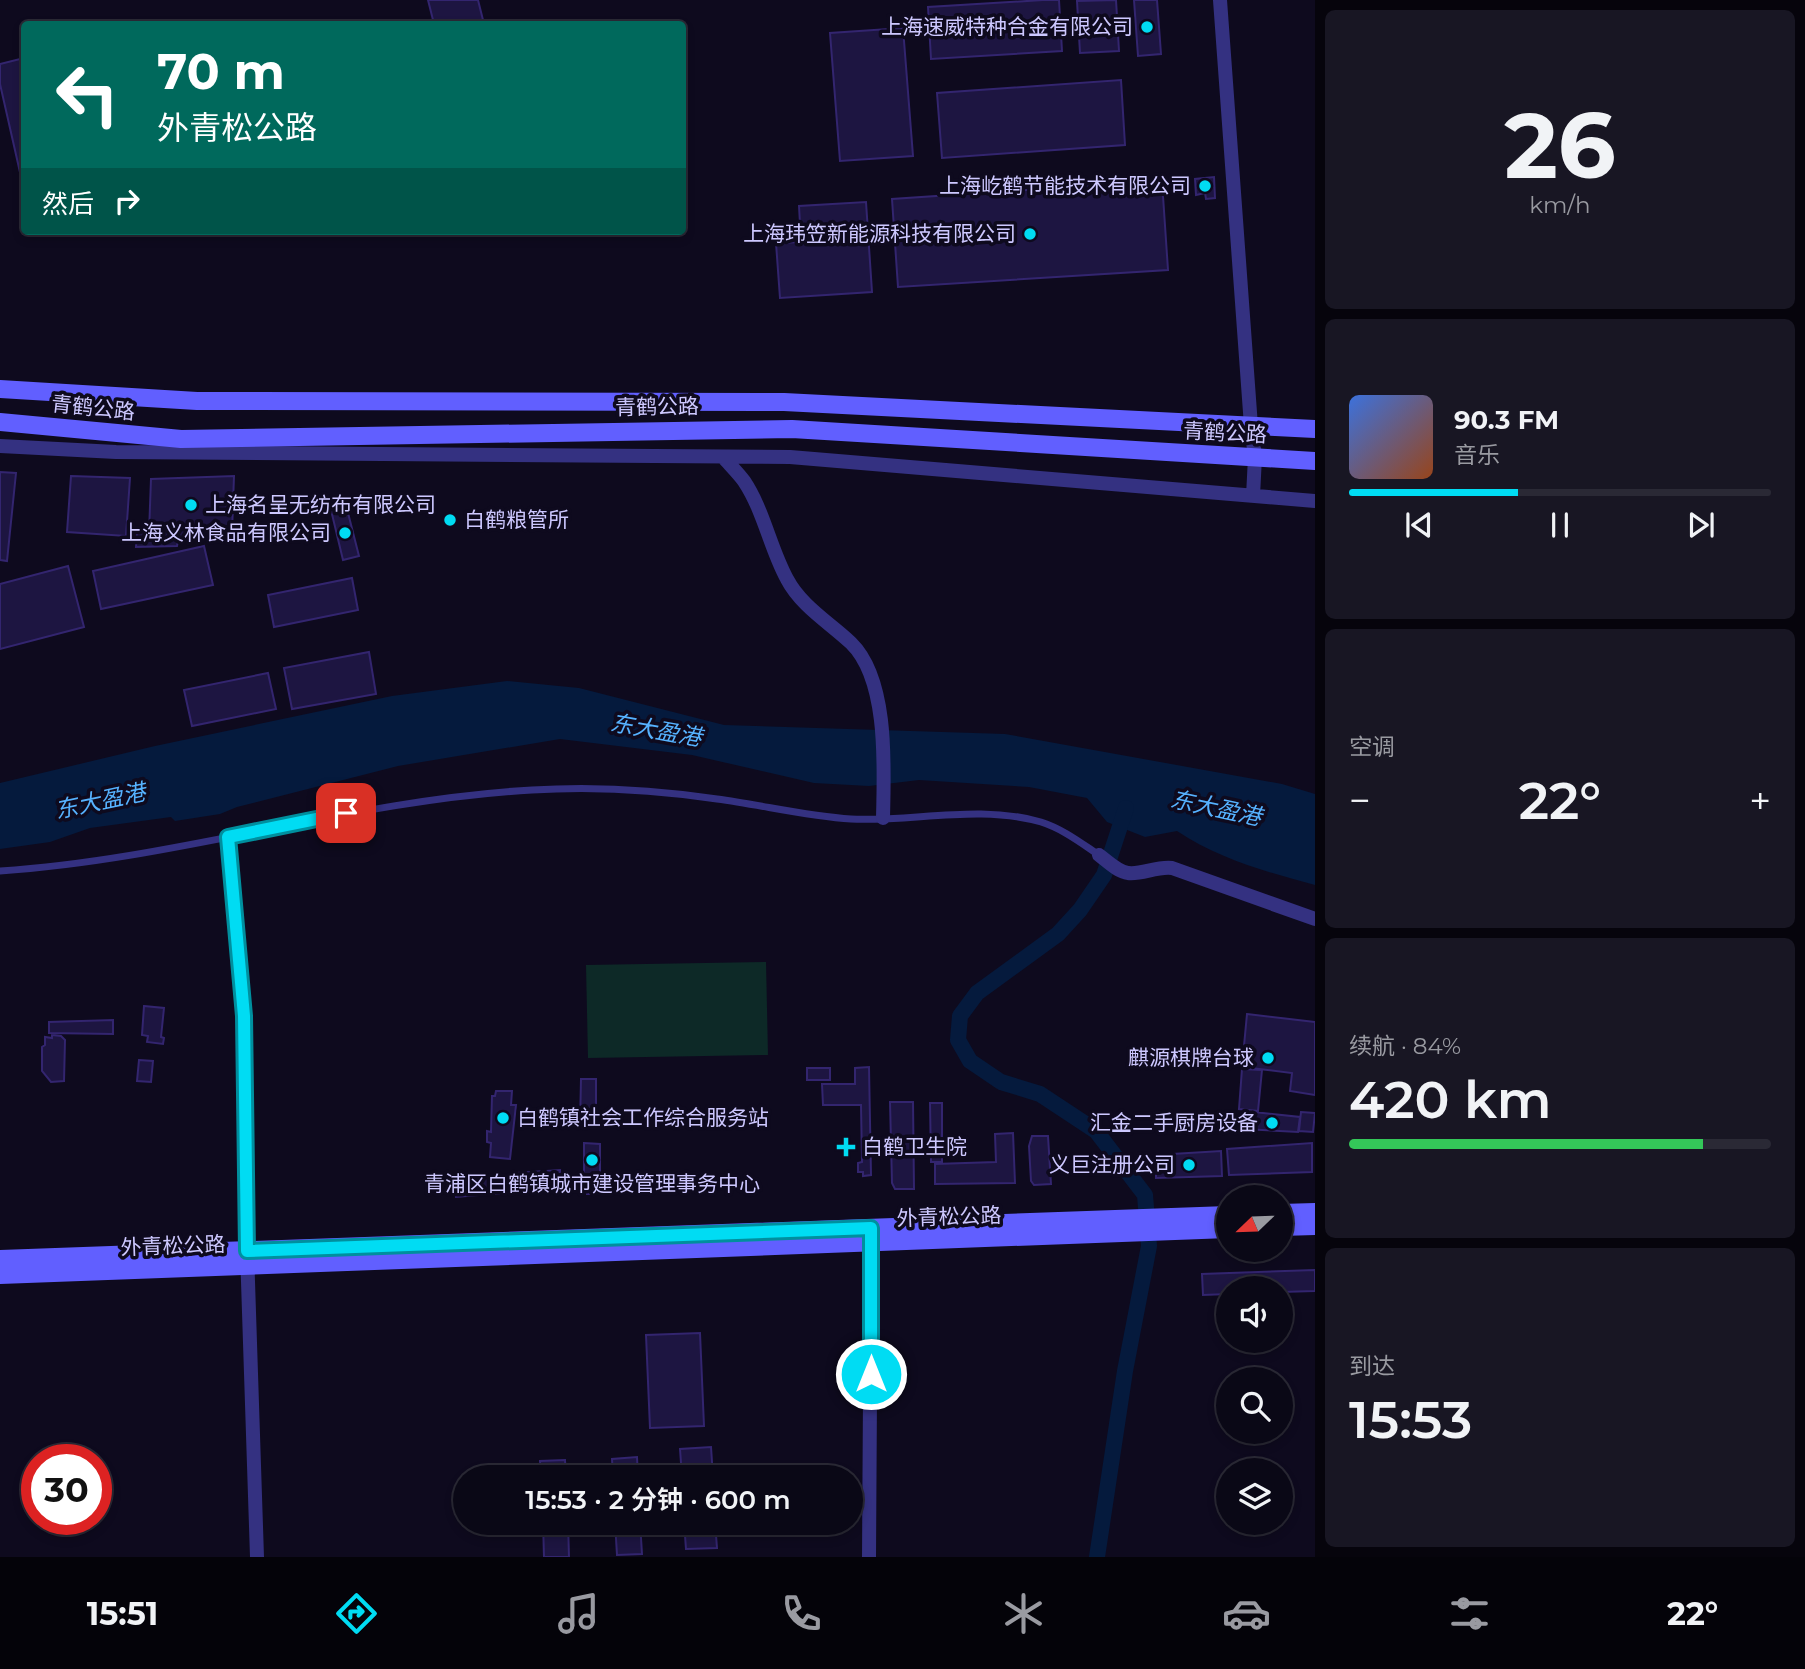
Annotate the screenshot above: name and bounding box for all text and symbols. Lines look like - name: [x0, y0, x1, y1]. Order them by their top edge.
- place label: 上海速威特种合金有限公司: [881, 14, 1133, 39]
- marker: 上海速威特种合金有限公司: [1139, 19, 1155, 35]
- text: 70 m: [157, 42, 285, 101]
- icon: left: [42, 49, 133, 140]
- text: 26: [1504, 90, 1616, 201]
- text: 外青松公路: [157, 108, 317, 147]
- place label: 上海屹鹤节能技术有限公司: [939, 173, 1191, 198]
- marker: 上海屹鹤节能技术有限公司: [1197, 178, 1213, 194]
- icon: right: [108, 182, 146, 220]
- text: 然后: [42, 188, 94, 220]
- text: km/h: [1529, 191, 1591, 219]
- place label: 上海玮笠新能源科技有限公司: [743, 221, 1016, 246]
- marker: 上海玮笠新能源科技有限公司: [1022, 226, 1038, 242]
- street label: 青鹤公路: [50, 391, 136, 424]
- street label: 青鹤公路: [615, 393, 699, 420]
- text: 90.3 FM: [1454, 404, 1559, 436]
- street label: 青鹤公路: [1182, 418, 1268, 447]
- text: 音乐: [1454, 441, 1500, 469]
- place label: 上海名呈无纺布有限公司: [205, 492, 436, 517]
- marker: 上海名呈无纺布有限公司: [183, 497, 199, 513]
- icon: previous: [1400, 506, 1438, 544]
- icon: pause: [1541, 506, 1579, 544]
- icon: next: [1682, 506, 1720, 544]
- place label: 白鹤粮管所: [464, 507, 569, 532]
- marker: 白鹤粮管所: [442, 512, 458, 528]
- place label: 上海义林食品有限公司: [121, 520, 331, 545]
- marker: 上海义林食品有限公司: [337, 525, 353, 541]
- water label: 东大盈港: [608, 708, 707, 752]
- text: 空调: [1349, 733, 1395, 761]
- text: 22°: [1519, 769, 1601, 832]
- water label: 东大盈港: [52, 777, 151, 824]
- text: −: [1349, 777, 1371, 824]
- text: +: [1749, 777, 1771, 824]
- pin: [316, 783, 376, 843]
- water label: 东大盈港: [1168, 785, 1267, 832]
- icon: arrive: [327, 794, 365, 832]
- text: 续航 · 84%: [1349, 1032, 1461, 1060]
- place label: 麒源棋牌台球: [1128, 1045, 1254, 1070]
- marker: 麒源棋牌台球: [1260, 1050, 1276, 1066]
- text: 420 km: [1349, 1068, 1551, 1131]
- place label: 白鹤镇社会工作综合服务站: [517, 1105, 769, 1130]
- marker: 白鹤镇社会工作综合服务站: [495, 1110, 511, 1126]
- place label: 汇金二手厨房设备: [1090, 1110, 1258, 1135]
- marker: 汇金二手厨房设备: [1264, 1115, 1280, 1131]
- place label: 白鹤卫生院: [862, 1134, 967, 1159]
- marker: 白鹤卫生院: [836, 1137, 856, 1157]
- marker: 青浦区白鹤镇城市建设管理事务中心: [584, 1152, 600, 1168]
- place label: 义巨注册公司: [1049, 1152, 1175, 1177]
- marker: 义巨注册公司: [1181, 1157, 1197, 1173]
- place label: 青浦区白鹤镇城市建设管理事务中心: [424, 1171, 760, 1196]
- north arrow: [1216, 1185, 1293, 1262]
- map controls: [1216, 1185, 1293, 1535]
- street label: 外青松公路: [896, 1202, 1002, 1231]
- street label: 外青松公路: [120, 1231, 226, 1260]
- button: sound: [1216, 1276, 1293, 1353]
- position arrow: [834, 1337, 908, 1411]
- text: 到达: [1349, 1352, 1395, 1380]
- button: search: [1216, 1367, 1293, 1444]
- text: 15:53: [1349, 1388, 1472, 1451]
- speed limit sign: 30: [21, 1444, 112, 1535]
- button: layers: [1216, 1458, 1293, 1535]
- text: 15:53 · 2 分钟 · 600 m: [525, 1484, 791, 1516]
- icon: directions: [332, 1589, 381, 1638]
- icon: music: [554, 1589, 603, 1638]
- icon: phone: [777, 1589, 826, 1638]
- icon: climate: [999, 1589, 1048, 1638]
- icon: car: [1222, 1589, 1271, 1638]
- icon: filters: [1445, 1589, 1494, 1638]
- text: 15:51: [87, 1594, 158, 1633]
- text: 22°: [1667, 1594, 1718, 1633]

